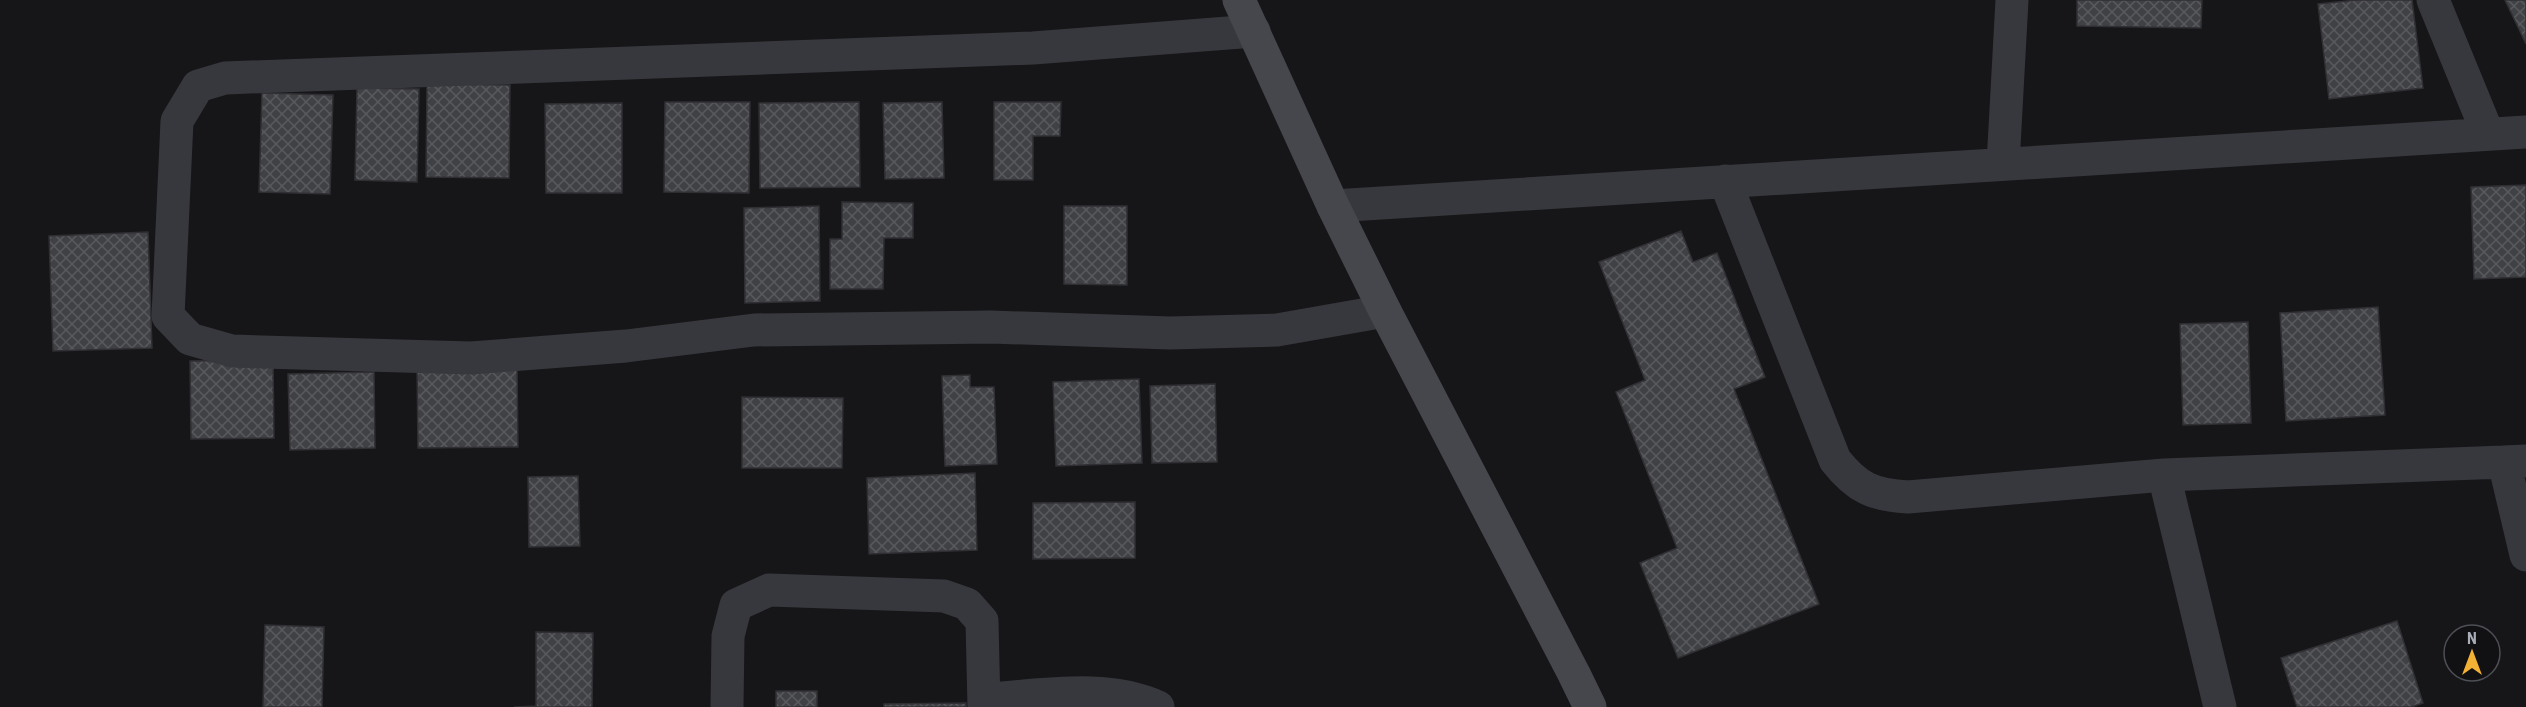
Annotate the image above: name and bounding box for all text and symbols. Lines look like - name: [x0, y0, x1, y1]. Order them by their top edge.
- north arrow: [2442, 623, 2502, 683]
- text: N: [2467, 629, 2477, 648]

